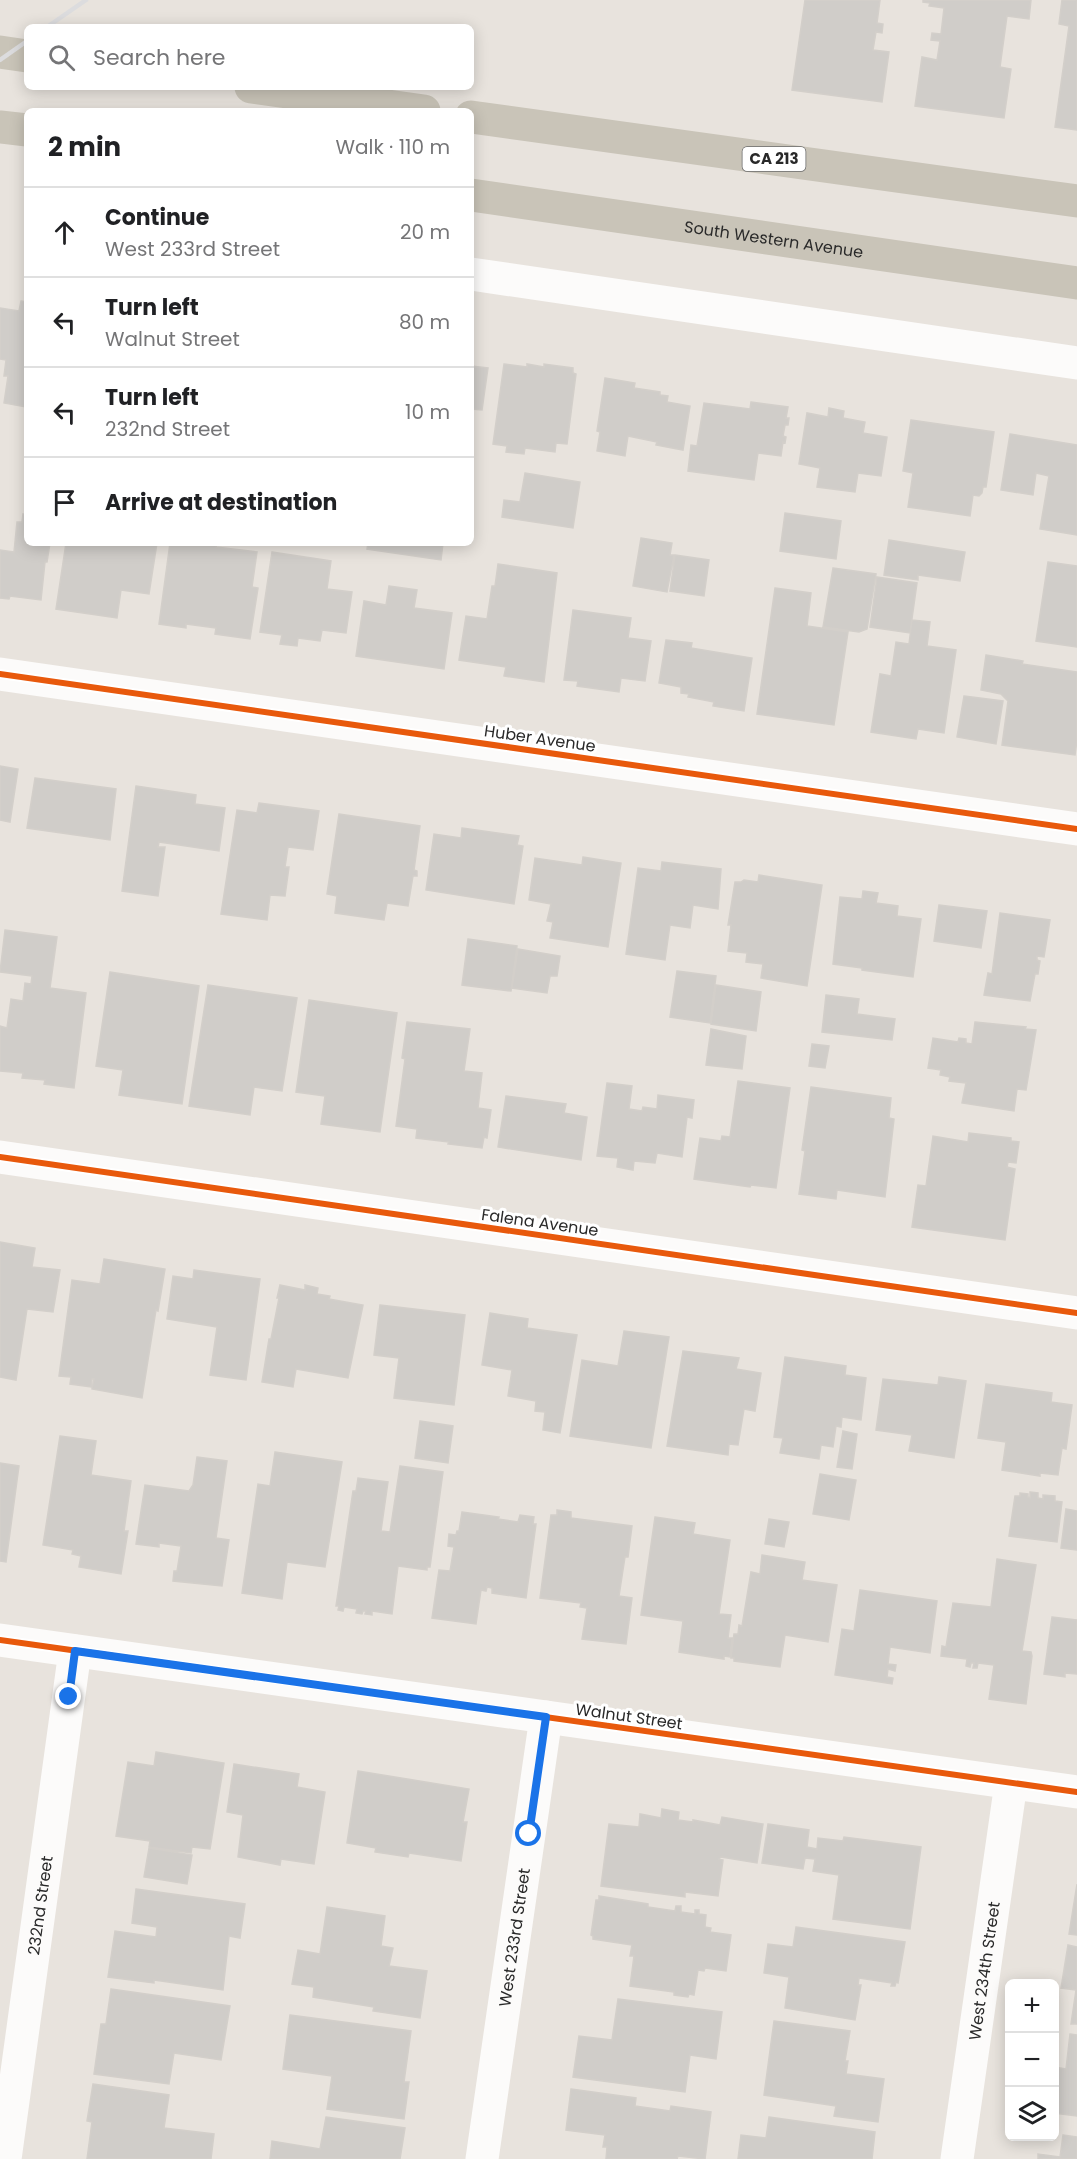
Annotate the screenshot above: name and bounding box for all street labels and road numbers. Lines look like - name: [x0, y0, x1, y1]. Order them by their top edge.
- road number: CA 213: [742, 147, 806, 171]
- street label: South Western Avenue: [683, 215, 865, 264]
- street label: Huber Avenue: [483, 719, 597, 758]
- street label: Falena Avenue: [480, 1203, 600, 1242]
- street label: Walnut Street: [574, 1698, 684, 1735]
- street label: 232nd Street: [22, 1854, 59, 1957]
- street label: West 233rd Street: [493, 1866, 536, 2008]
- street label: West 234th Street: [963, 1900, 1006, 2042]

